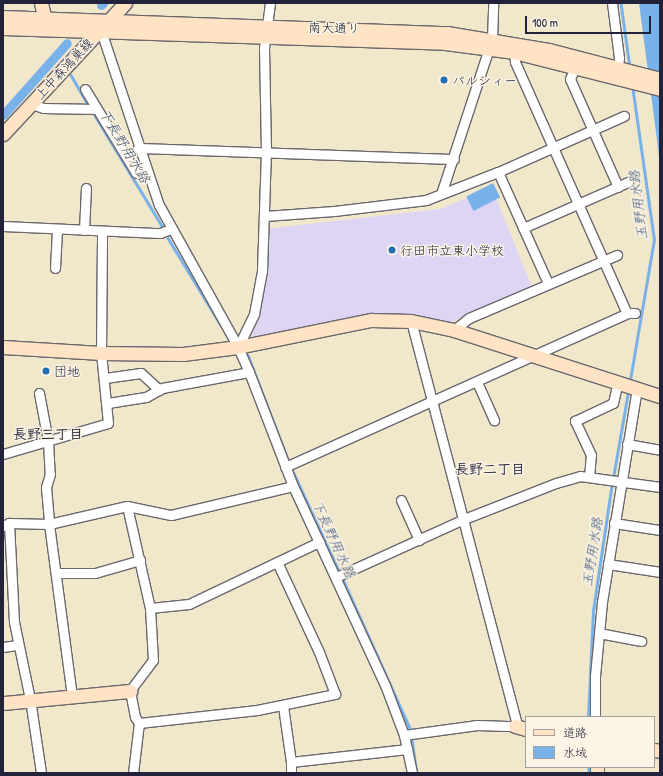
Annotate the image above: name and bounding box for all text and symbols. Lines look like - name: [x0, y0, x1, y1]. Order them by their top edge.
- scale bar: [527, 8, 653, 34]
- text: 100 m: [532, 14, 558, 31]
- street label: 南大通り: [308, 20, 360, 36]
- street label: 上中森鴻巣線: [32, 35, 96, 103]
- place label: パルシィー: [452, 72, 517, 88]
- marker: パルシィー: [439, 75, 449, 85]
- water label: 下長野用水路: [96, 106, 154, 186]
- water label: 玉野用水路: [625, 169, 651, 241]
- place label: 行田市立東小学校: [400, 242, 504, 258]
- marker: 行田市立東小学校: [387, 245, 397, 255]
- place label: 団地: [54, 363, 80, 379]
- marker: 団地: [41, 366, 51, 376]
- district label: 長野三丁目: [13, 426, 83, 442]
- district label: 長野二丁目: [455, 461, 525, 477]
- water label: 下長野用水路: [309, 497, 359, 581]
- water label: 玉野用水路: [578, 516, 606, 588]
- legend: [525, 716, 655, 768]
- text: 道路: [563, 724, 587, 741]
- text: 水域: [563, 744, 587, 761]

